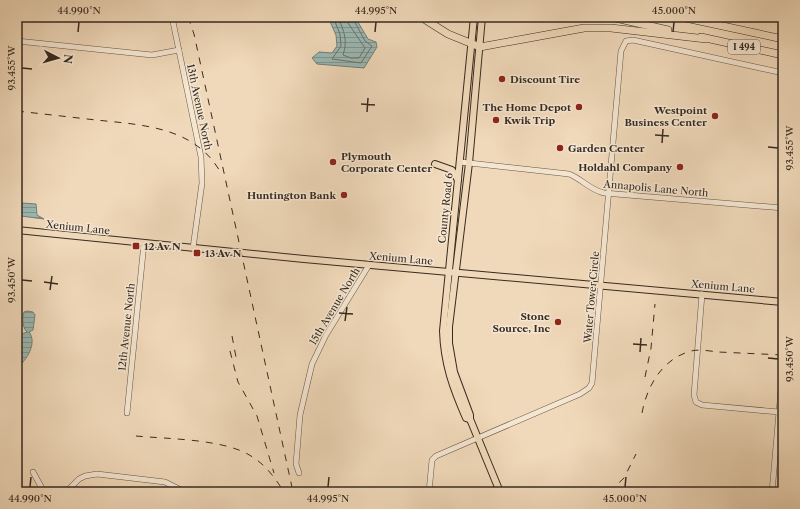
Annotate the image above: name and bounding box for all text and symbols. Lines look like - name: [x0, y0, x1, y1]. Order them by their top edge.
- text: 44.990°N: [57, 4, 101, 17]
- text: 44.995°N: [355, 4, 397, 17]
- text: 45.000°N: [652, 4, 696, 17]
- north arrow: [38, 38, 78, 78]
- road number: I 494: [728, 40, 760, 54]
- text: 93.455°W: [5, 44, 18, 90]
- text: N: [60, 54, 75, 65]
- street label: 13th Avenue North: [184, 63, 215, 152]
- place label: Discount Tire: [510, 73, 580, 86]
- marker: Discount Tire: [497, 74, 507, 84]
- place label: The Home Depot: [483, 101, 571, 114]
- marker: The Home Depot: [574, 102, 584, 112]
- place label: Westpoint Business Center: [624, 104, 707, 129]
- marker: Westpoint Business Center: [710, 111, 720, 121]
- place label: Kwik Trip: [504, 114, 555, 127]
- marker: Kwik Trip: [491, 115, 501, 125]
- text: 93.455°W: [783, 124, 796, 170]
- place label: Garden Center: [568, 142, 645, 155]
- marker: Garden Center: [555, 143, 565, 153]
- place label: Plymouth Corporate Center: [341, 150, 432, 175]
- marker: Plymouth Corporate Center: [328, 157, 338, 167]
- place label: Holdahl Company: [578, 161, 673, 174]
- marker: Holdahl Company: [675, 162, 685, 172]
- street label: County Road 6: [435, 172, 456, 244]
- street label: Annapolis Lane North: [602, 177, 710, 200]
- place label: Huntington Bank: [247, 189, 336, 202]
- marker: Huntington Bank: [339, 190, 349, 200]
- street label: Xenium Lane: [44, 218, 111, 237]
- place label: 12 Av N: [144, 240, 181, 253]
- marker: 12 Av N: [131, 241, 141, 251]
- place label: 13 Av N: [205, 247, 242, 260]
- marker: 13 Av N: [192, 248, 202, 258]
- street label: Xenium Lane: [367, 249, 434, 268]
- street label: Water Tower Circle: [581, 250, 602, 345]
- text: 93.450°W: [5, 256, 18, 303]
- street label: 15th Avenue North: [306, 265, 363, 347]
- street label: Xenium Lane: [689, 277, 756, 296]
- street label: 12th Avenue North: [115, 282, 138, 372]
- place label: Stone Source, Inc: [493, 310, 550, 335]
- marker: Stone Source, Inc: [553, 317, 563, 327]
- text: 93.450°W: [783, 335, 796, 382]
- text: 44.990°N: [8, 492, 52, 505]
- text: 44.995°N: [307, 492, 349, 505]
- text: 45.000°N: [603, 492, 647, 505]

